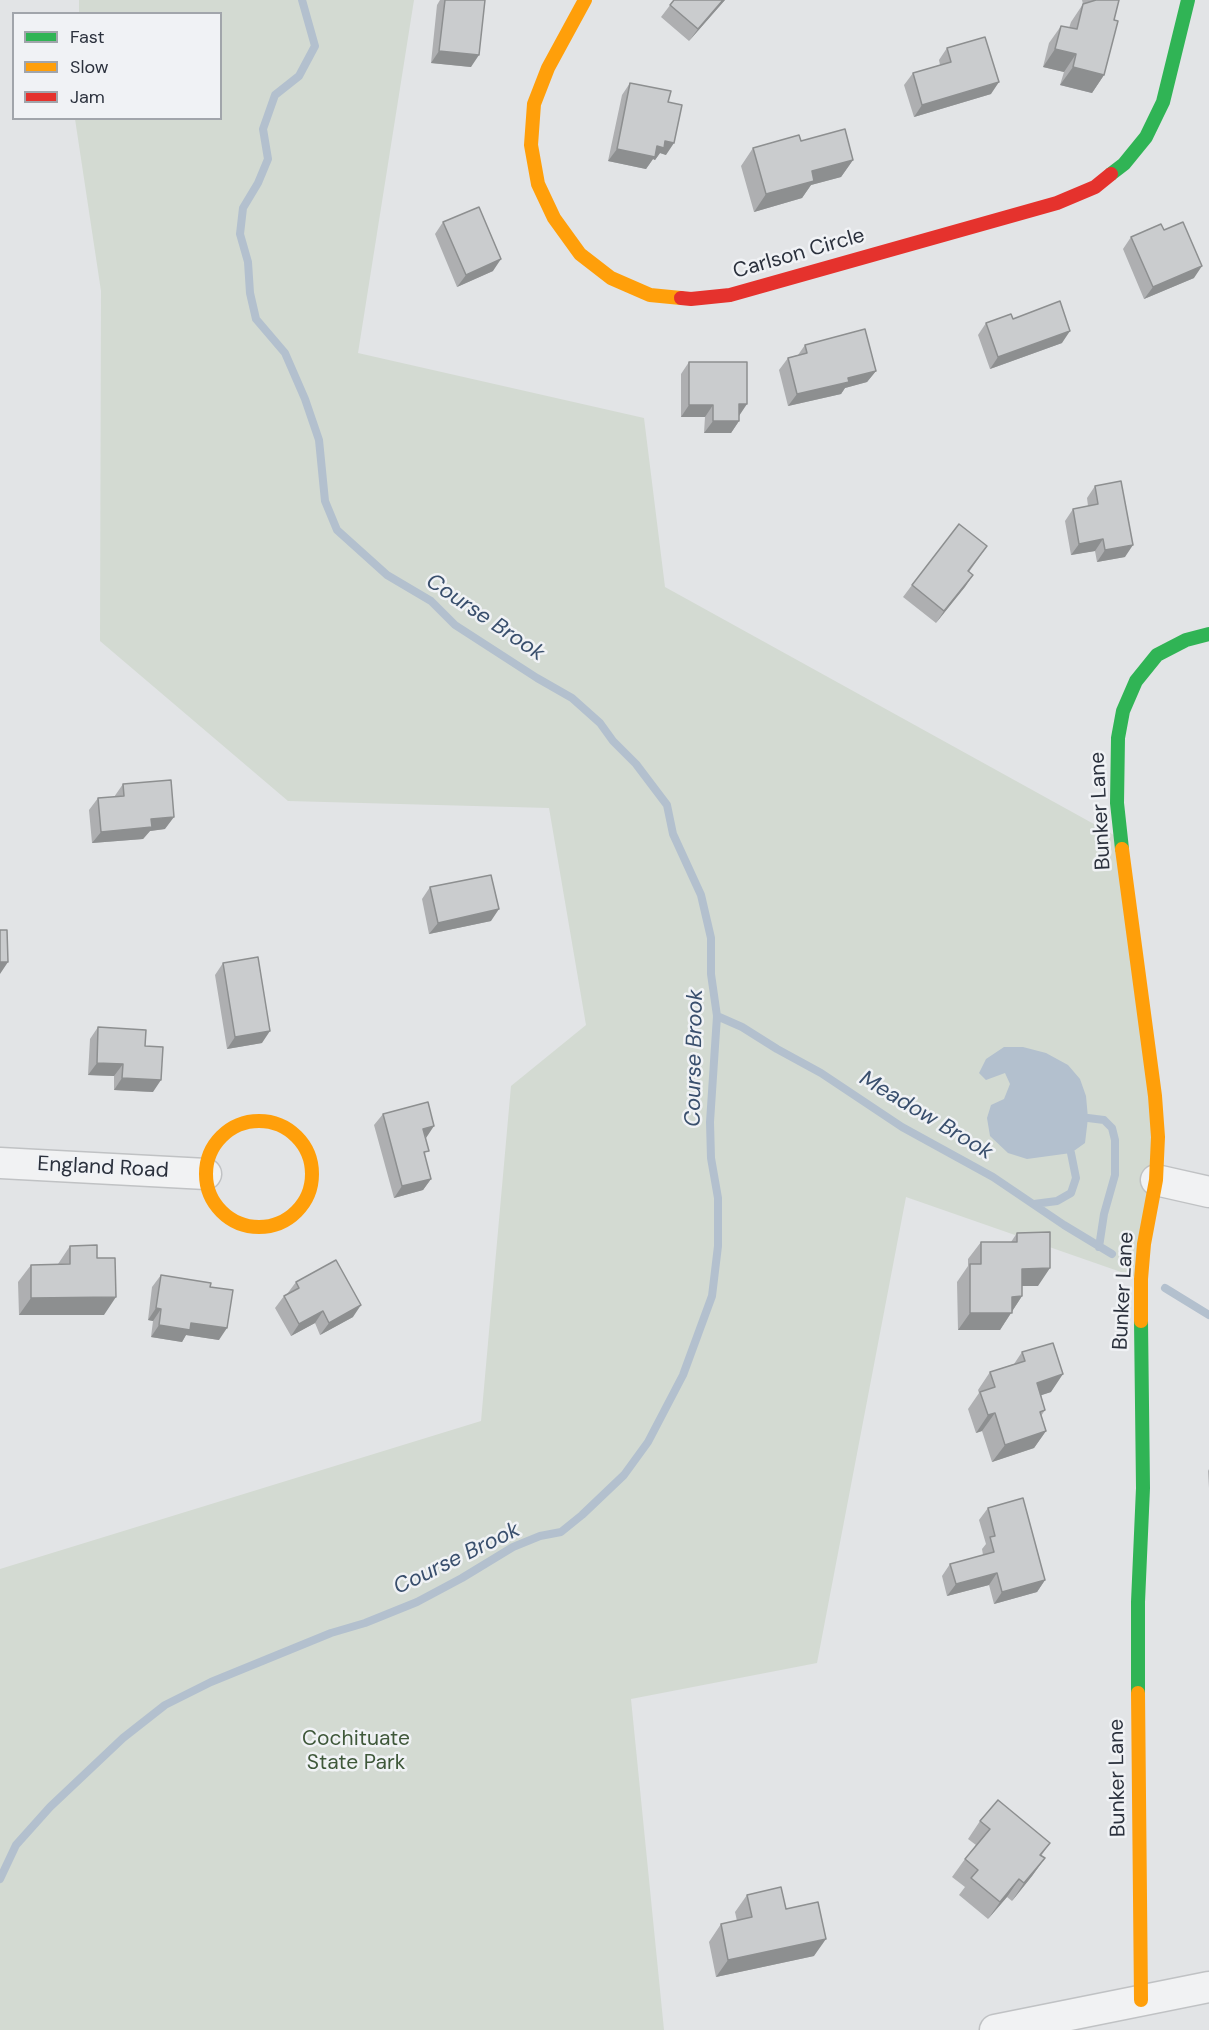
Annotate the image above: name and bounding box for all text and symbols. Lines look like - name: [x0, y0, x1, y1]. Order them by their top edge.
- legend: [12, 12, 222, 120]
- text: Fast: [70, 25, 105, 49]
- text: Slow: [70, 55, 109, 79]
- text: Jam: [70, 85, 105, 109]
- street label: Carlson Circle: [730, 223, 868, 285]
- water label: Course Brook: [421, 569, 549, 667]
- street label: Bunker Lane: [1085, 751, 1117, 871]
- water label: Course Brook: [681, 989, 709, 1127]
- water label: Meadow Brook: [854, 1066, 998, 1166]
- street label: England Road: [37, 1152, 169, 1184]
- street label: Bunker Lane: [1108, 1231, 1140, 1351]
- water label: Course Brook: [389, 1517, 525, 1601]
- street label: Bunker Lane: [1104, 1719, 1132, 1837]
- park label: Cochituate State Park: [302, 1726, 410, 1776]

